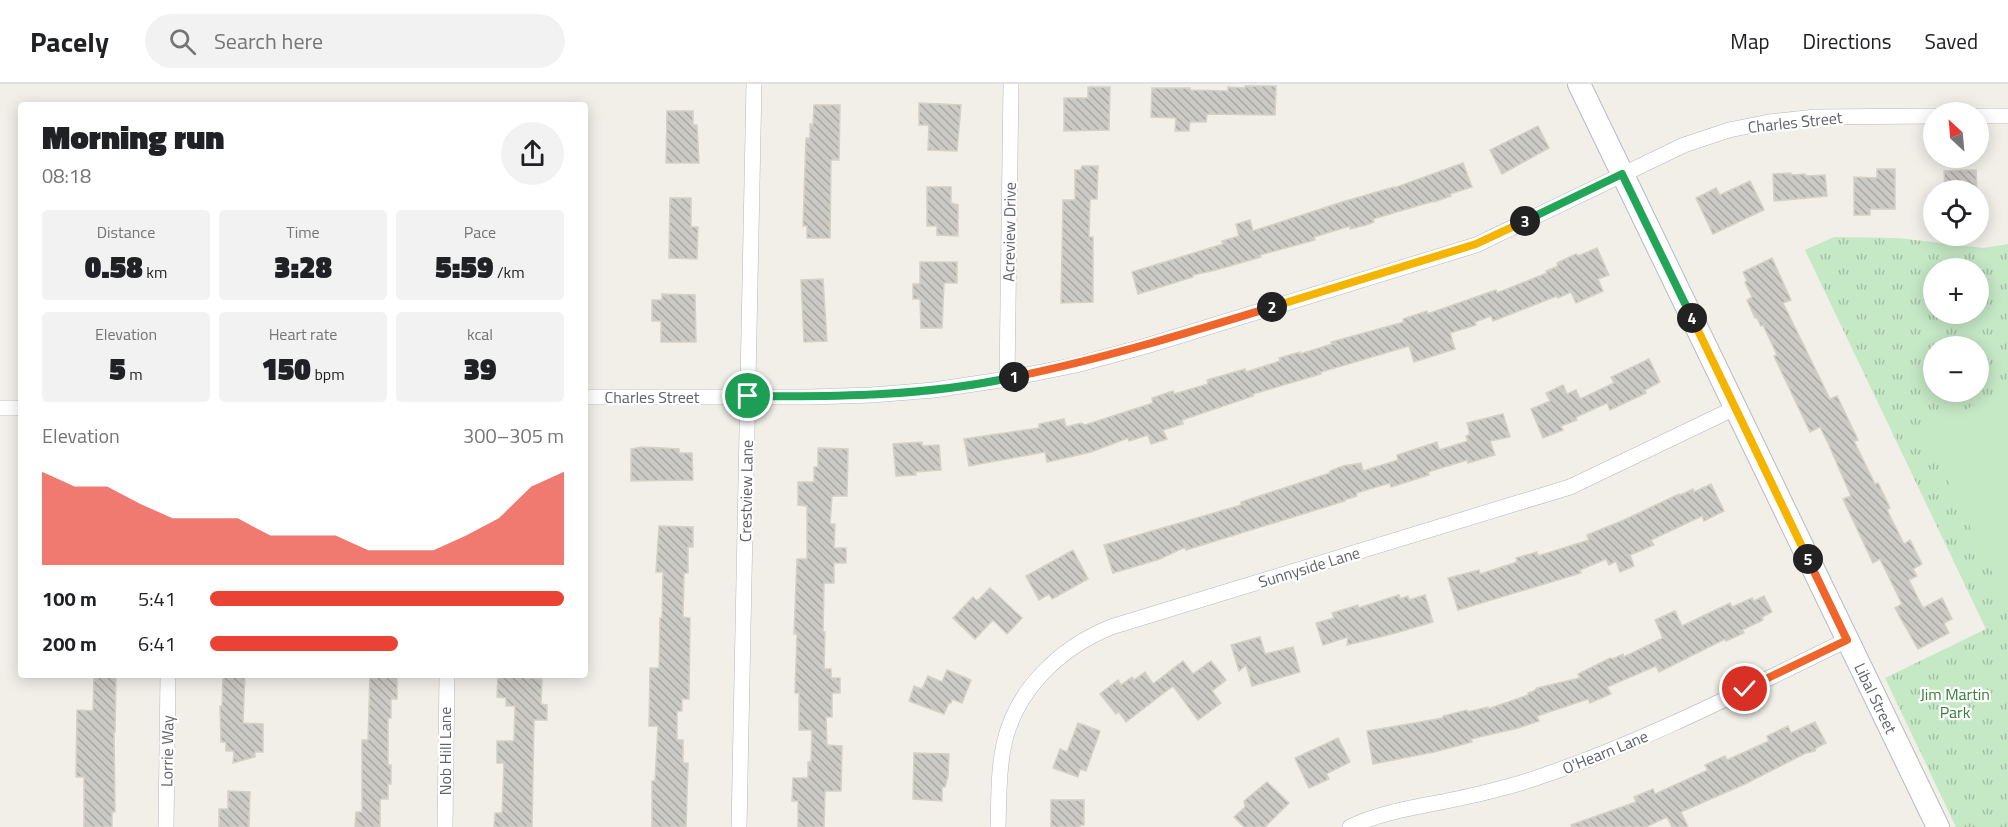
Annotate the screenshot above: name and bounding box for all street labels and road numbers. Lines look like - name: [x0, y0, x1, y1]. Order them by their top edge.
- street label: Charles Street: [1747, 105, 1844, 139]
- street label: Acreview Drive: [996, 182, 1022, 282]
- street label: Charles Street: [605, 385, 700, 409]
- street label: Crestview Lane: [733, 440, 759, 542]
- street label: Sunnyside Lane: [1255, 540, 1363, 594]
- street label: Libal Street: [1848, 659, 1903, 738]
- street label: Nob Hill Lane: [433, 707, 457, 795]
- street label: Lorrie Way: [154, 715, 180, 787]
- street label: O'Hearn Lane: [1558, 724, 1652, 780]

